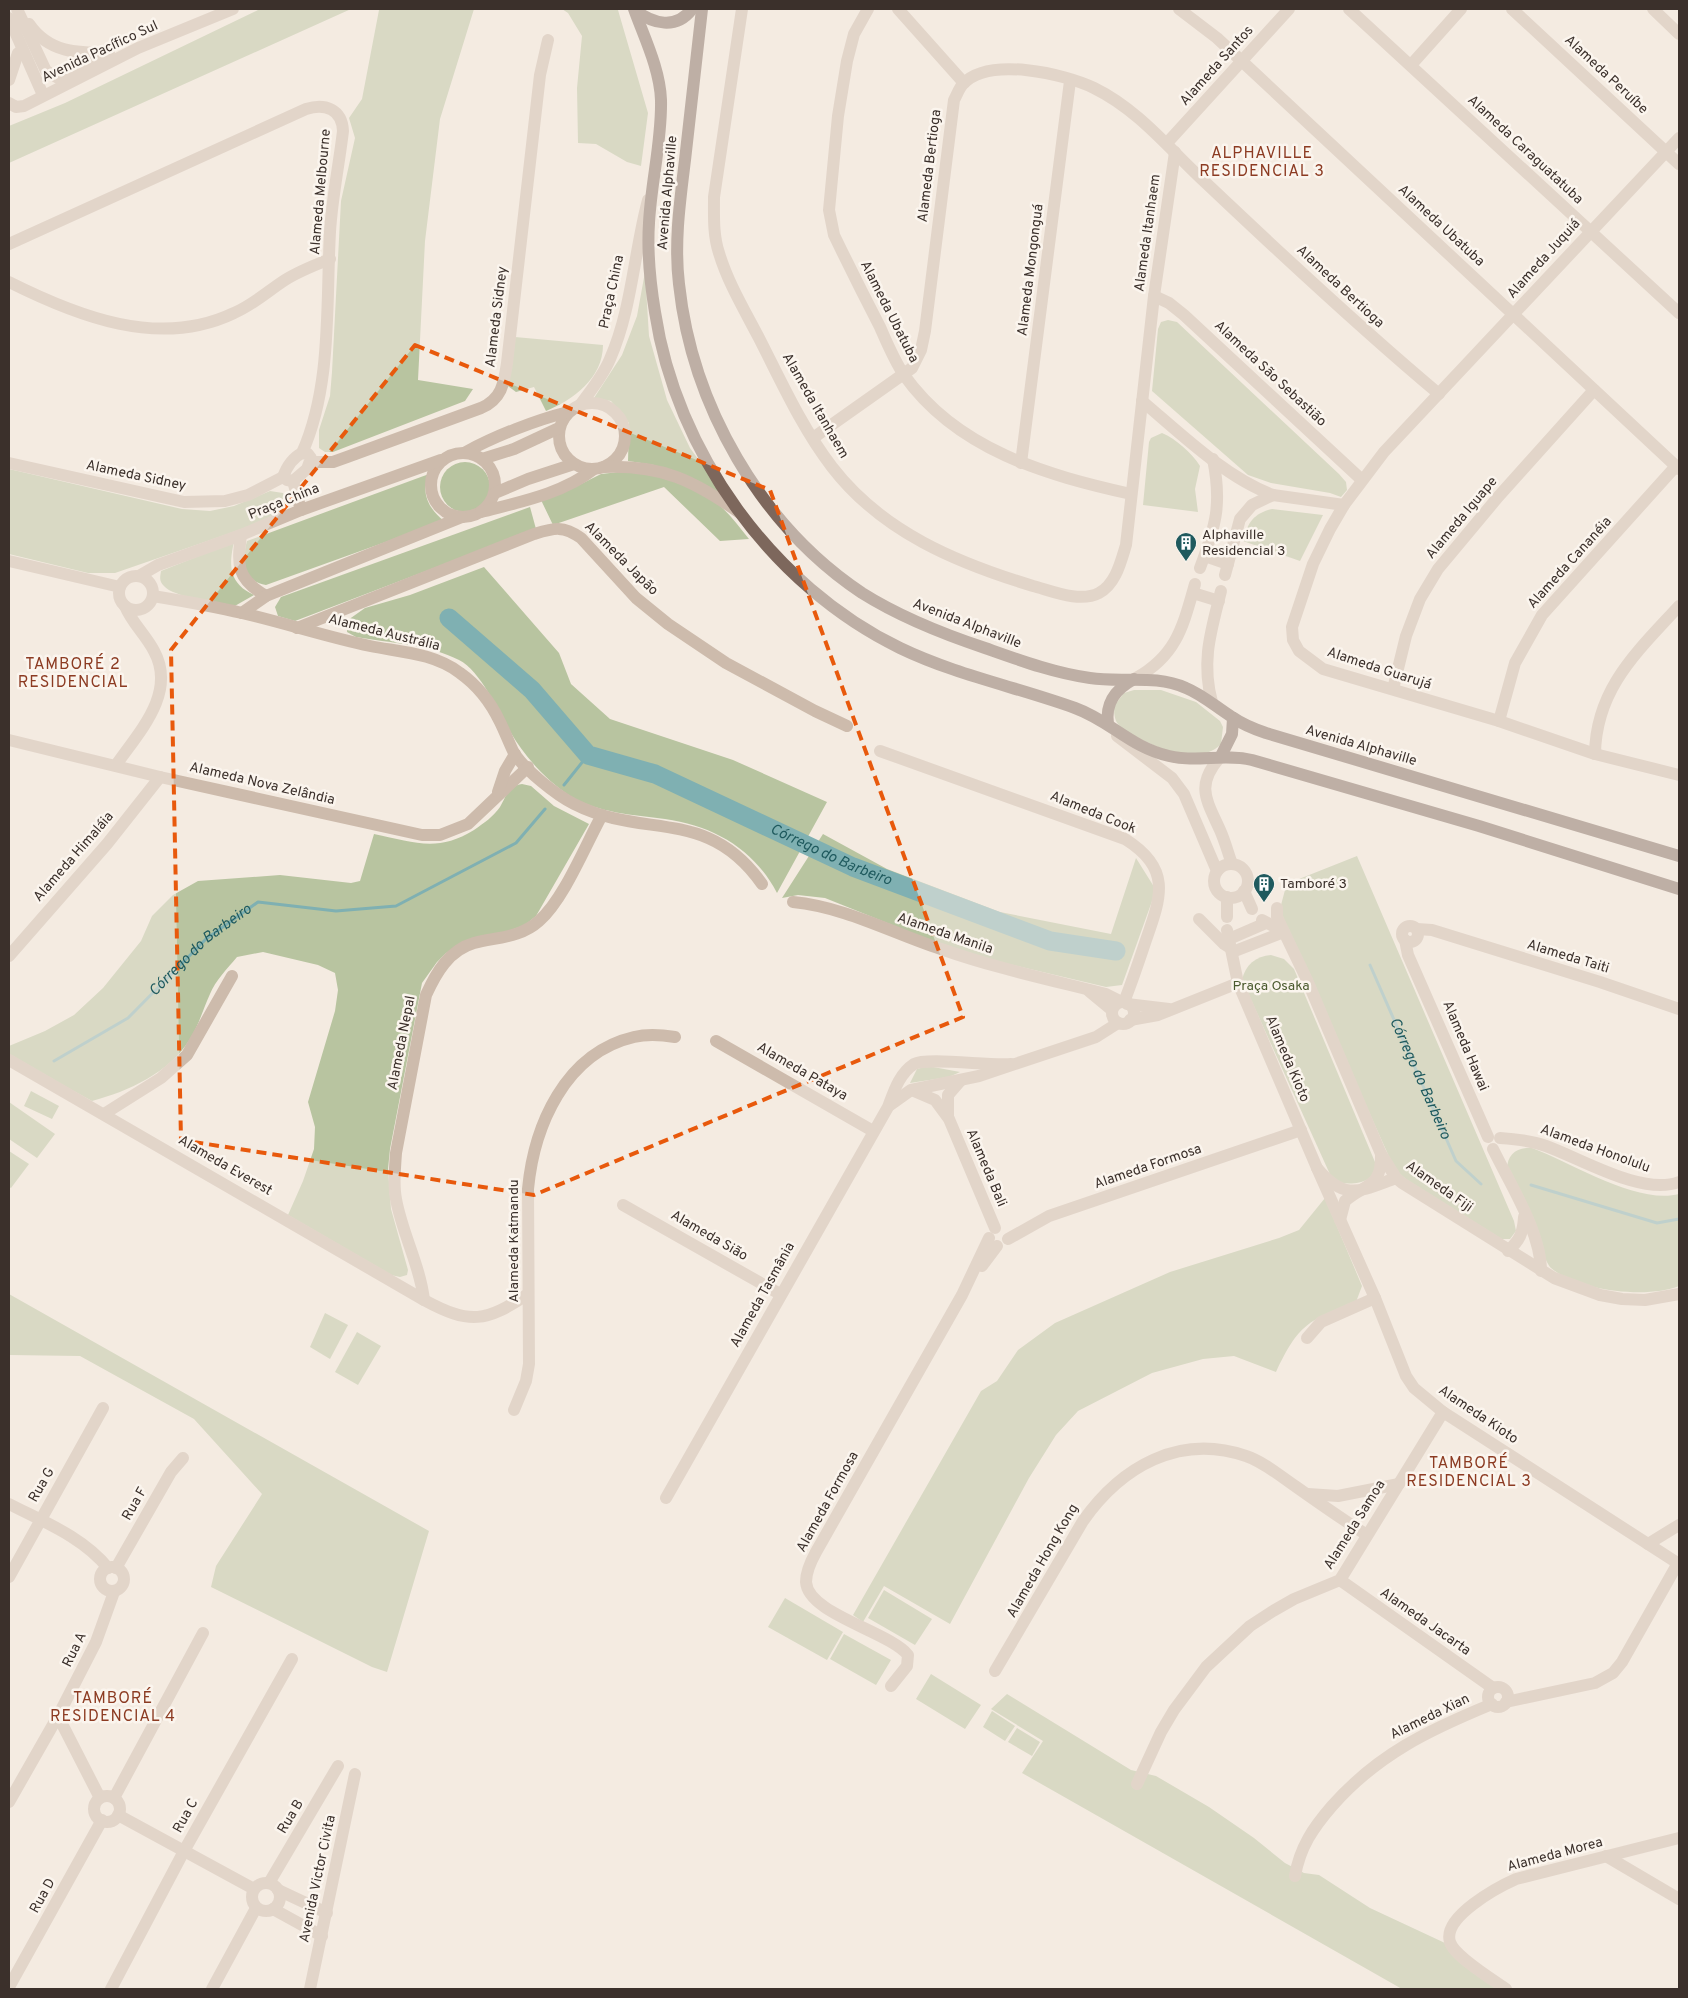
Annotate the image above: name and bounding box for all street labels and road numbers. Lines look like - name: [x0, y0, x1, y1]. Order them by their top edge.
- street label: Avenida Pacífico Sul: [39, 18, 161, 86]
- street label: Alameda Santos: [1177, 22, 1257, 110]
- street label: Alameda Peruíbe: [1561, 32, 1651, 118]
- street label: Alameda Caraguatatuba: [1464, 92, 1586, 208]
- street label: Alameda Bertioga: [915, 109, 945, 223]
- street label: Alameda Melbourne: [307, 128, 335, 256]
- street label: Avenida Alphaville: [655, 135, 681, 251]
- street label: Alameda Itanhaem: [1131, 173, 1165, 293]
- street label: Alameda Ubatuba: [1394, 182, 1488, 270]
- street label: Alameda Mongonguá: [1014, 203, 1048, 337]
- street label: Alameda Juquiá: [1504, 216, 1584, 302]
- street label: Alameda Bertioga: [1293, 242, 1387, 332]
- street label: Praça China: [596, 254, 628, 330]
- street label: Alameda Ubatuba: [856, 258, 922, 366]
- street label: Alameda Sidney: [482, 266, 512, 368]
- street label: Alameda São Sebastião: [1210, 318, 1330, 431]
- street label: Alameda Itanhaem: [778, 350, 852, 462]
- street label: Alameda Sidney: [85, 457, 187, 495]
- street label: Alameda Iguape: [1423, 473, 1501, 563]
- street label: Praça China: [246, 480, 322, 524]
- street label: Alameda Cananéia: [1524, 514, 1616, 612]
- street label: Alameda Japão: [581, 519, 662, 600]
- street label: Avenida Alphaville: [910, 595, 1024, 653]
- street label: Alameda Austrália: [326, 611, 442, 655]
- street label: Alameda Guarujá: [1325, 644, 1433, 694]
- street label: Avenida Alphaville: [1303, 722, 1419, 770]
- street label: Alameda Nova Zelândia: [188, 759, 336, 809]
- street label: Alameda Cook: [1047, 788, 1139, 838]
- street label: Alameda Himaláia: [30, 809, 118, 905]
- street label: Alameda Manila: [895, 910, 995, 958]
- street label: Alameda Taiti: [1525, 936, 1611, 978]
- street label: Alameda Nepal: [385, 994, 419, 1092]
- street label: Alameda Hawai: [1438, 998, 1492, 1094]
- street label: Alameda Kioto: [1261, 1013, 1313, 1105]
- street label: Alameda Pataya: [754, 1039, 850, 1105]
- street label: Alameda Honolulu: [1538, 1121, 1652, 1177]
- street label: Alameda Bali: [962, 1126, 1010, 1210]
- street label: Alameda Everest: [175, 1132, 275, 1200]
- street label: Alameda Formosa: [1092, 1141, 1204, 1193]
- street label: Alameda Fiji: [1402, 1158, 1476, 1216]
- street label: Alameda Katmandu: [506, 1179, 523, 1303]
- street label: Alameda Sião: [667, 1207, 751, 1265]
- street label: Alameda Tasmânia: [727, 1239, 799, 1351]
- street label: Alameda Kioto: [1435, 1382, 1521, 1448]
- street label: Alameda Formosa: [793, 1449, 863, 1555]
- street label: Rua G: [25, 1465, 59, 1505]
- street label: Alameda Samoa: [1321, 1477, 1389, 1573]
- street label: Rua F: [119, 1484, 151, 1524]
- street label: Alameda Hong Kong: [1004, 1501, 1082, 1621]
- street label: Alameda Jacarta: [1376, 1584, 1474, 1660]
- street label: Rua A: [59, 1630, 91, 1670]
- street label: Alameda Xian: [1387, 1690, 1473, 1744]
- street label: Rua C: [170, 1796, 202, 1836]
- street label: Rua B: [274, 1797, 308, 1837]
- street label: Avenida Victor Civita: [296, 1814, 340, 1944]
- street label: Alameda Morea: [1505, 1834, 1605, 1876]
- street label: Rua D: [27, 1876, 59, 1916]

